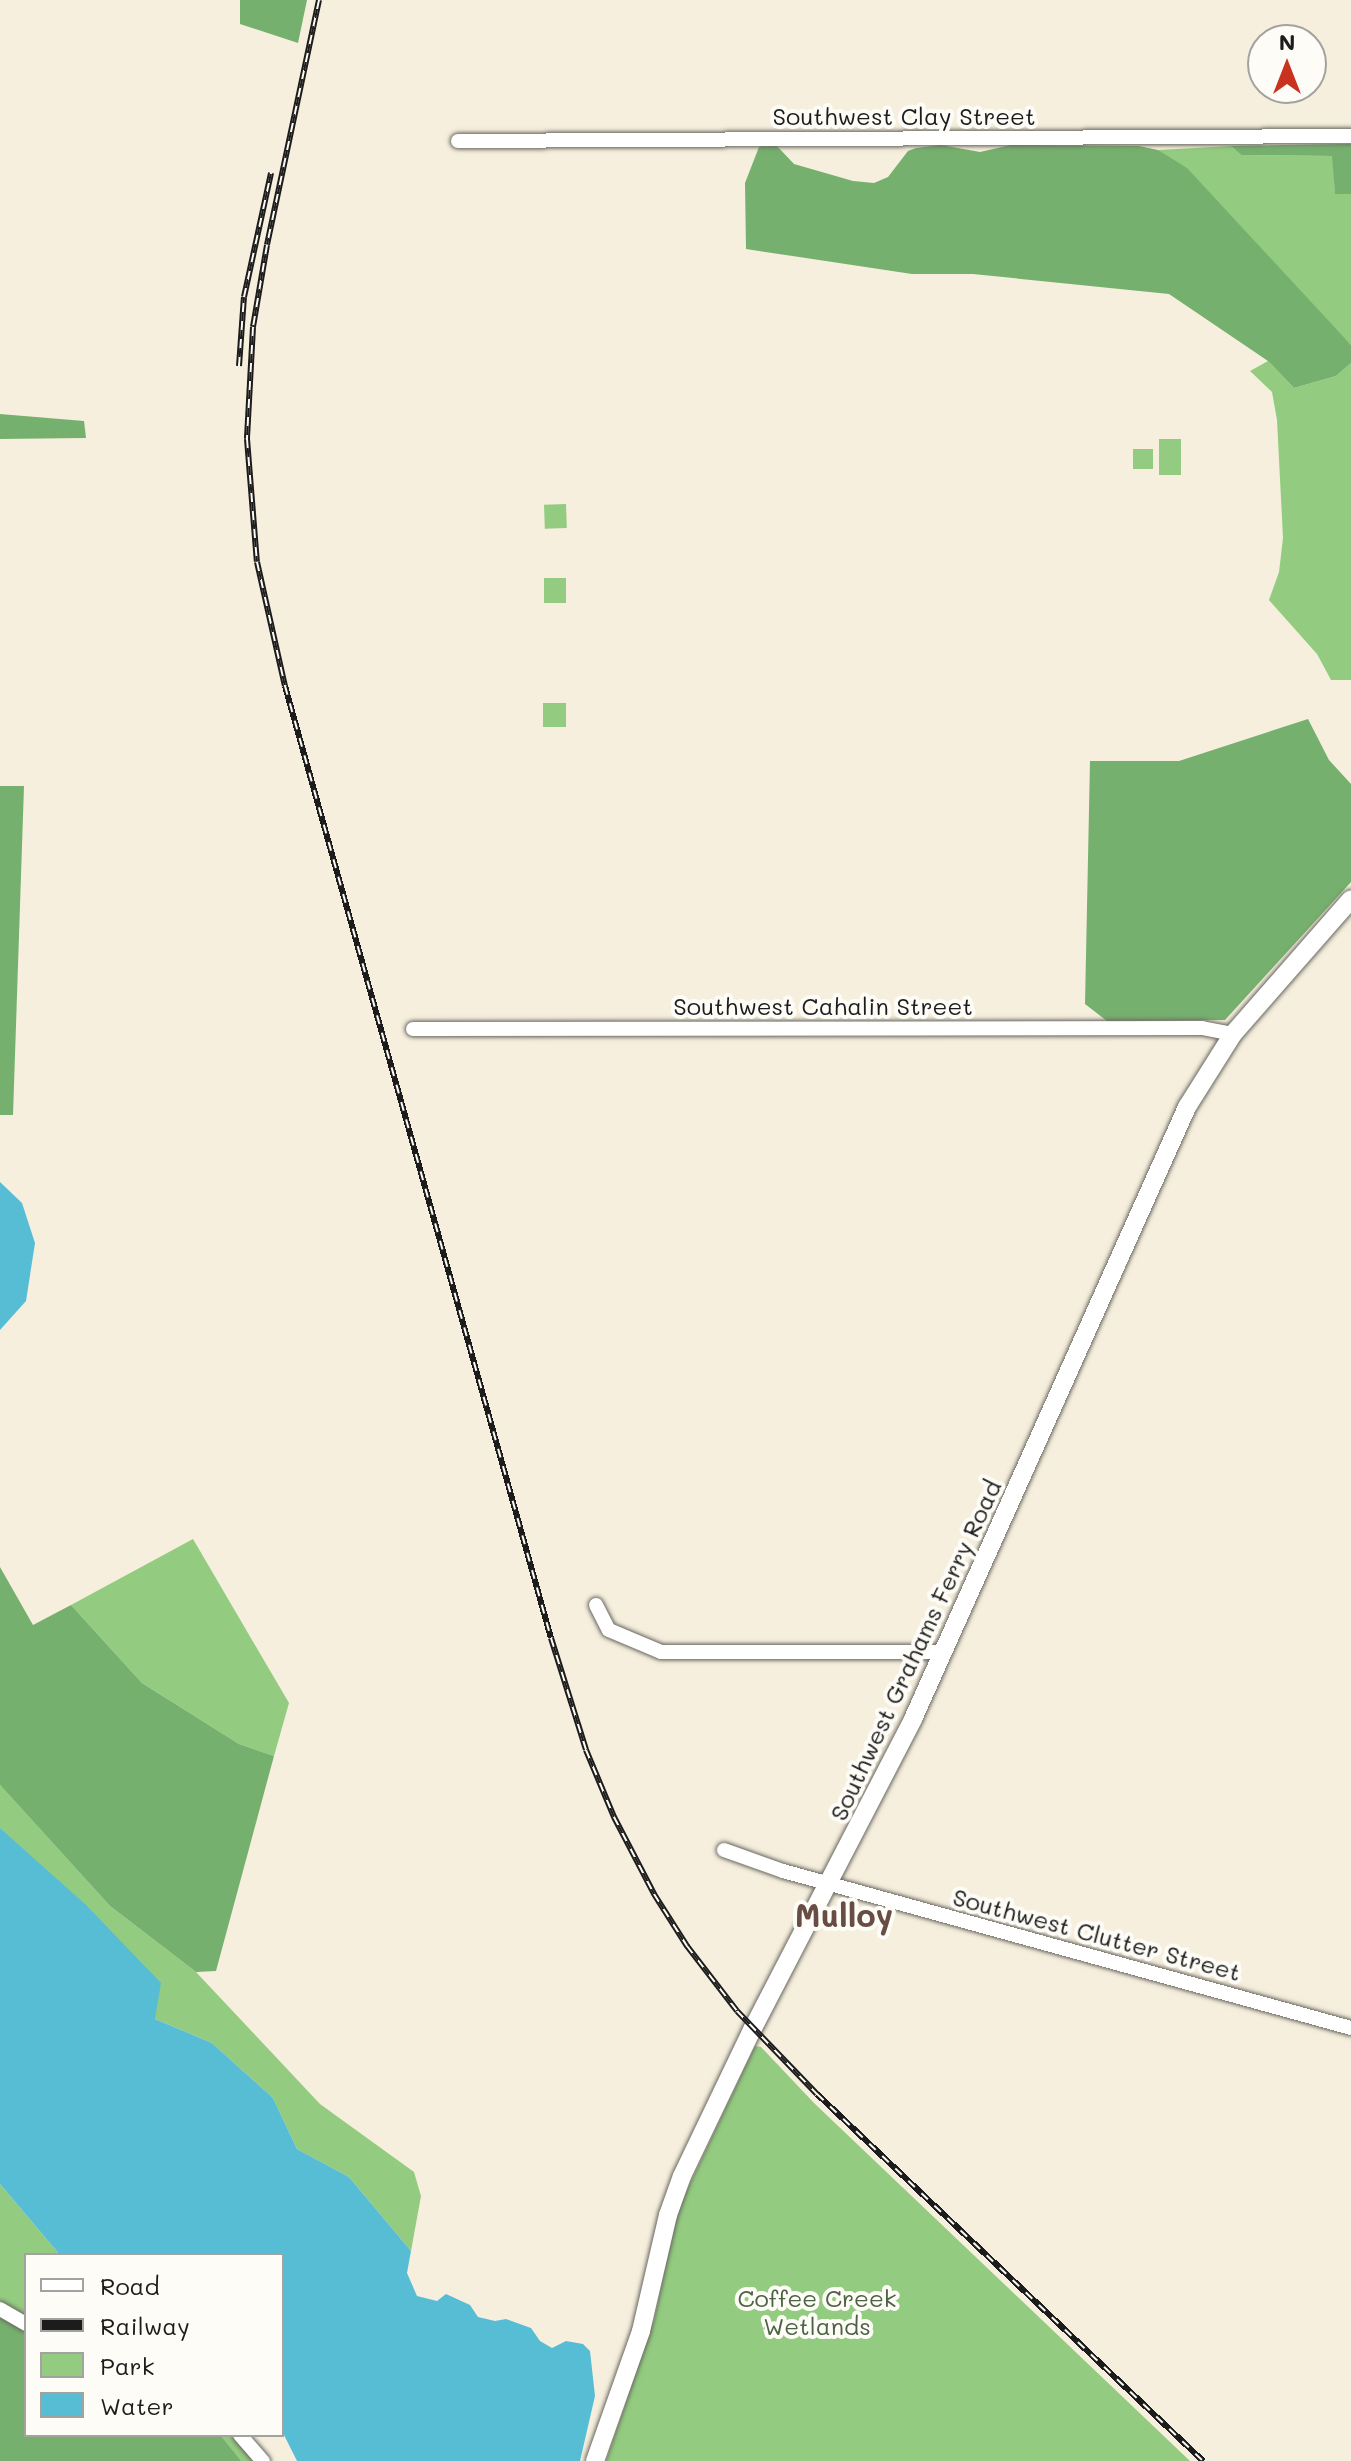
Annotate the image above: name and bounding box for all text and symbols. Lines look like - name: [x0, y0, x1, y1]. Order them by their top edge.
- north arrow: [1247, 24, 1327, 104]
- text: N: [1279, 27, 1295, 56]
- street label: Southwest Clay Street: [772, 102, 1036, 130]
- street label: Southwest Cahalin Street: [673, 992, 973, 1020]
- street label: Southwest Grahams Ferry Road: [823, 1475, 1007, 1825]
- street label: Southwest Clutter Street: [950, 1882, 1244, 1986]
- district label: Mulloy: [795, 1895, 893, 1933]
- legend: [24, 2253, 284, 2437]
- text: Road: [100, 2270, 160, 2301]
- park label: Coffee Creek Wetlands: [737, 2284, 897, 2340]
- text: Railway: [100, 2310, 190, 2341]
- text: Park: [100, 2350, 154, 2381]
- text: Water: [100, 2390, 174, 2421]

